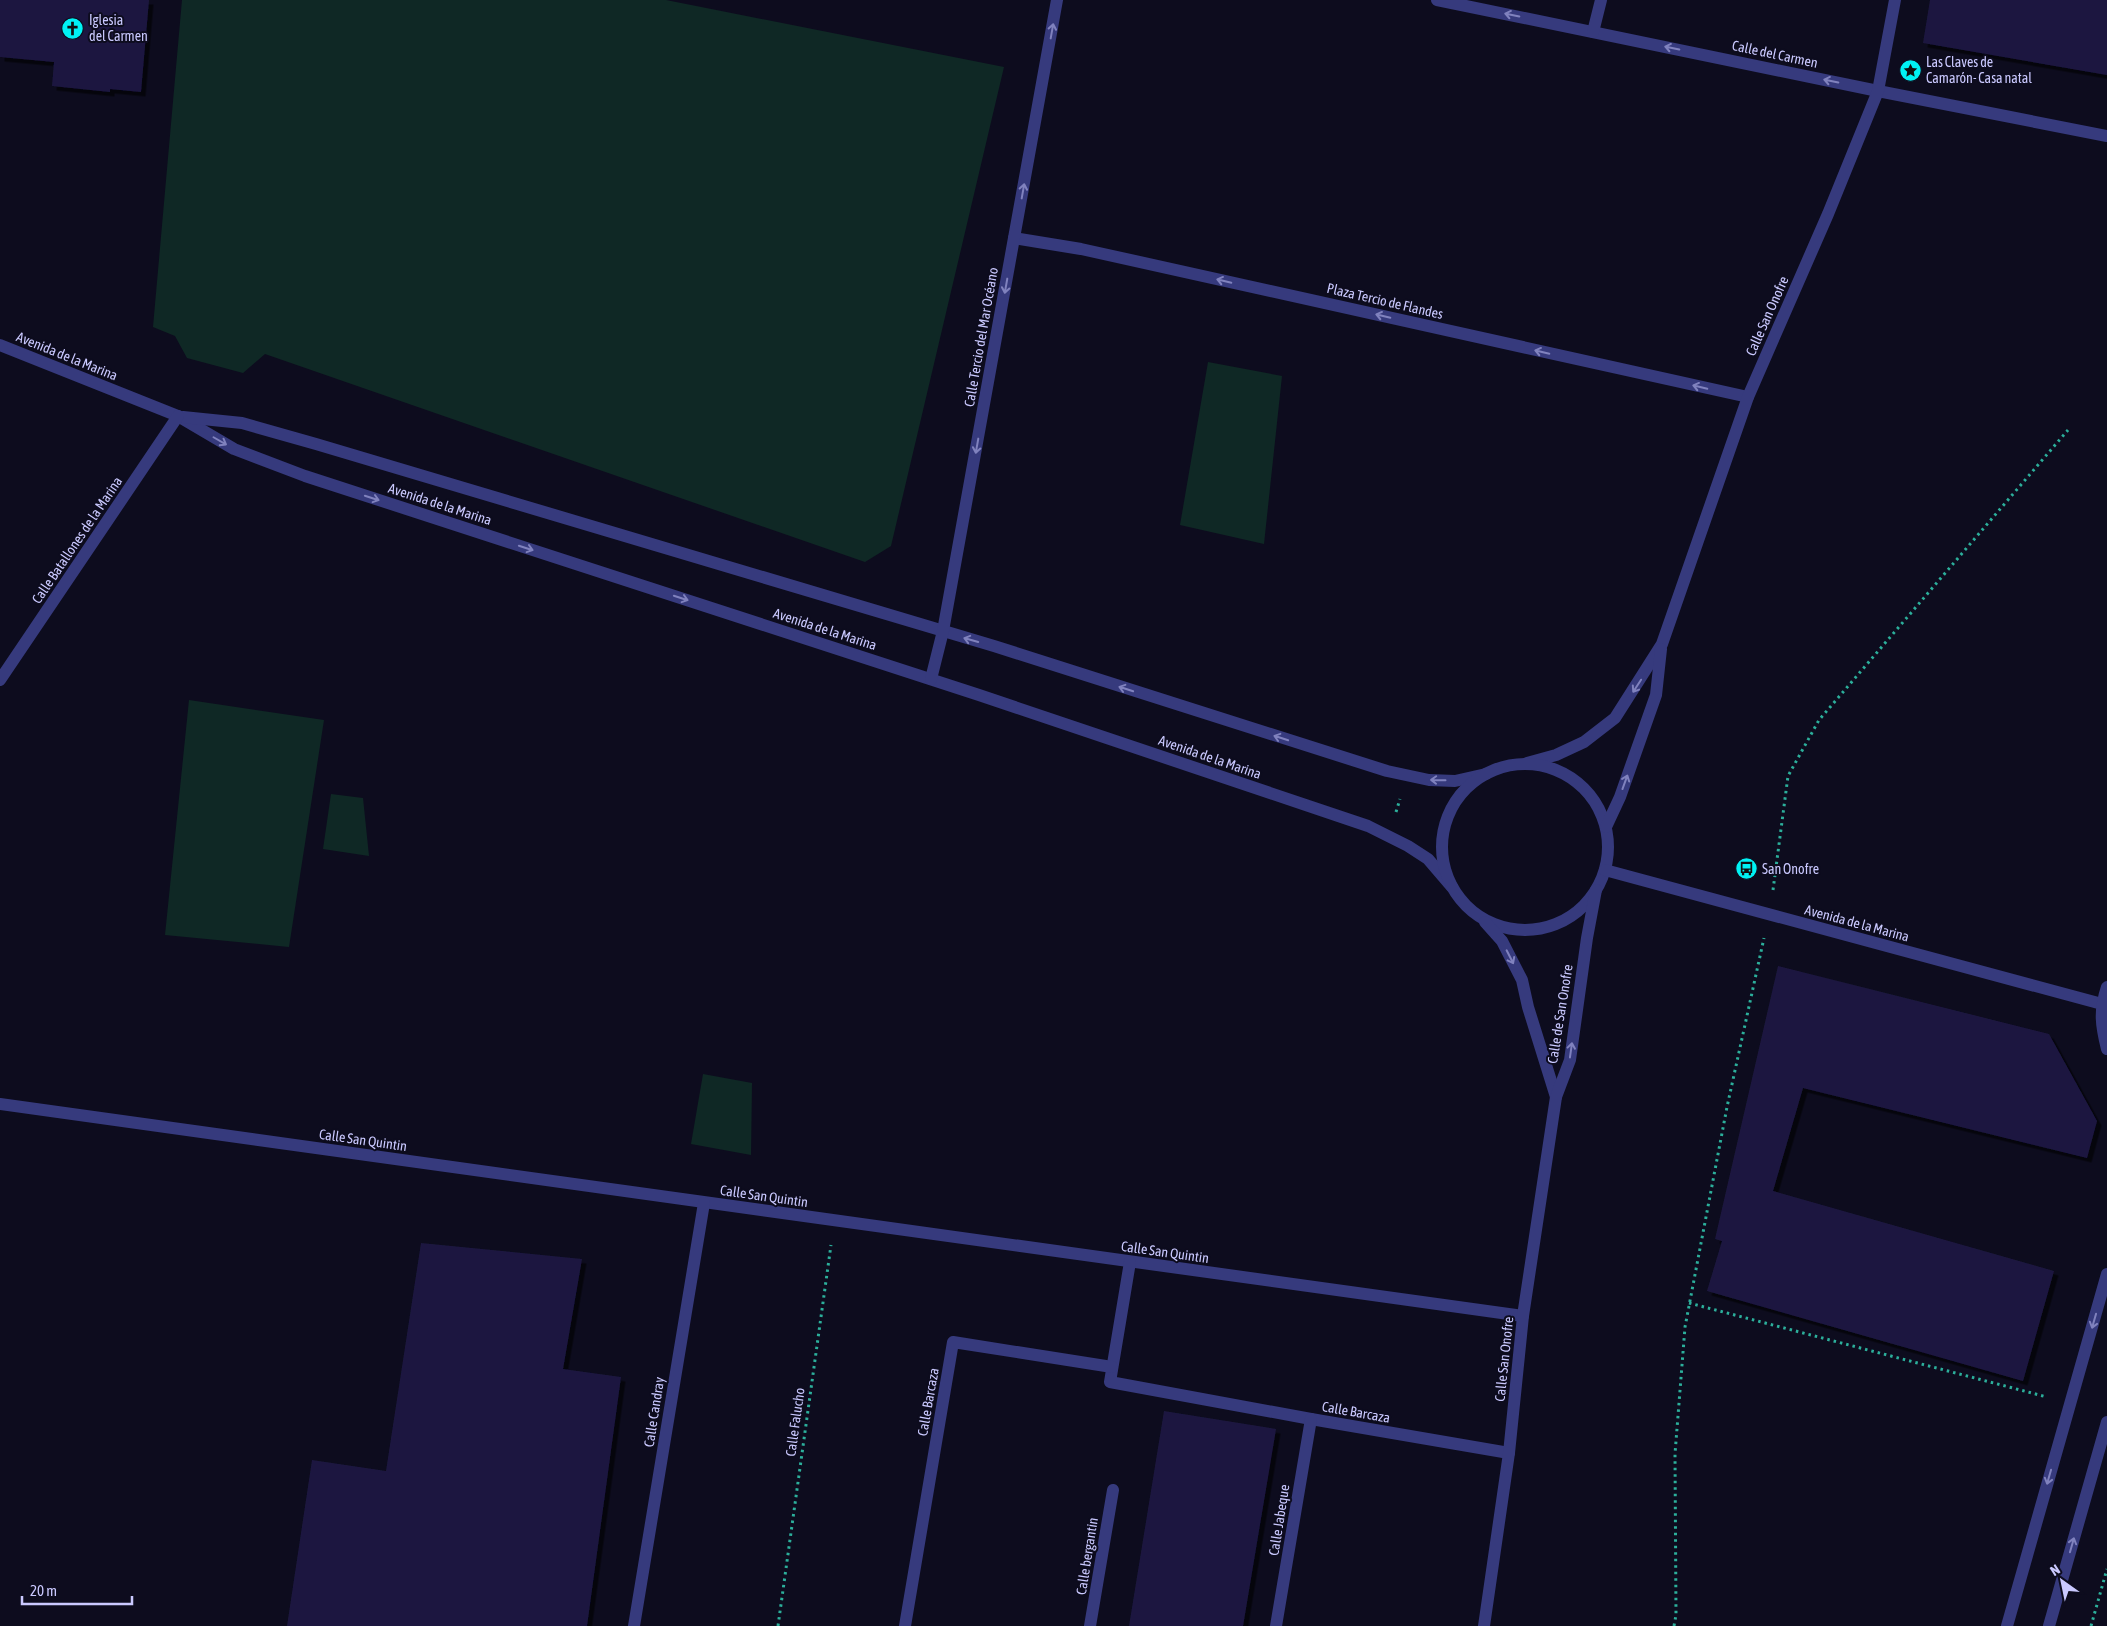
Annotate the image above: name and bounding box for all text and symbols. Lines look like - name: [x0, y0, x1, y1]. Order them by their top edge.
- one-way arrow: [1505, 10, 1521, 20]
- place label: Iglesia del Carmen: [89, 12, 148, 44]
- church icon: Iglesia del Carmen: [61, 16, 85, 40]
- one-way arrow: [1047, 23, 1057, 39]
- street label: Calle del Carmen: [1731, 37, 1819, 71]
- one-way arrow: [1664, 43, 1680, 53]
- place label: Las Claves de Camarón- Casa natal: [1926, 54, 2032, 86]
- place icon: Las Claves de Camarón- Casa natal: [1898, 58, 1922, 82]
- one-way arrow: [1823, 76, 1839, 85]
- one-way arrow: [1018, 183, 1028, 199]
- street label: Calle Tercio del Mar Océano: [961, 266, 1001, 408]
- street label: Calle San Onofre: [1742, 274, 1792, 358]
- one-way arrow: [1217, 276, 1233, 285]
- one-way arrow: [1000, 278, 1010, 294]
- street label: Plaza Tercio de Flandes: [1325, 280, 1445, 322]
- one-way arrow: [1375, 311, 1391, 320]
- street label: Avenida de la Marina: [14, 328, 120, 384]
- one-way arrow: [1534, 346, 1550, 356]
- one-way arrow: [1693, 382, 1709, 391]
- one-way arrow: [212, 437, 227, 446]
- one-way arrow: [971, 438, 981, 454]
- street label: Calle Batallones de la Marina: [29, 474, 125, 606]
- street label: Avenida de la Marina: [386, 480, 494, 528]
- one-way arrow: [364, 494, 379, 503]
- one-way arrow: [518, 544, 534, 553]
- one-way arrow: [673, 594, 689, 604]
- street label: Avenida de la Marina: [771, 605, 879, 653]
- one-way arrow: [964, 634, 980, 644]
- one-way arrow: [1631, 679, 1642, 693]
- one-way arrow: [1119, 683, 1135, 693]
- street label: Avenida de la Marina: [1157, 732, 1263, 782]
- one-way arrow: [1274, 732, 1290, 742]
- one-way arrow: [1621, 775, 1630, 790]
- one-way arrow: [1430, 776, 1446, 785]
- bus stop icon: San Onofre: [1734, 857, 1758, 881]
- place label: San Onofre: [1762, 861, 1819, 877]
- street label: Avenida de la Marina: [1803, 901, 1911, 945]
- one-way arrow: [1506, 949, 1516, 964]
- street label: Calle de San Onofre: [1544, 963, 1576, 1065]
- one-way arrow: [1566, 1043, 1576, 1059]
- street label: Calle San Quintin: [318, 1126, 408, 1154]
- street label: Calle San Quintin: [719, 1182, 809, 1210]
- street label: Calle San Quintin: [1120, 1238, 1210, 1266]
- one-way arrow: [2088, 1313, 2098, 1329]
- street label: Calle San Onofre: [1492, 1316, 1516, 1402]
- street label: Calle Barcaza: [914, 1367, 942, 1437]
- street label: Calle Candray: [641, 1376, 667, 1448]
- street label: Calle Falucho: [782, 1387, 808, 1457]
- street label: Calle Barcaza: [1321, 1398, 1391, 1426]
- one-way arrow: [2044, 1469, 2053, 1485]
- street label: Calle Jabeque: [1265, 1483, 1293, 1557]
- street label: Calle bergantin: [1073, 1516, 1101, 1596]
- one-way arrow: [2068, 1538, 2078, 1554]
- north arrow: [2037, 1556, 2087, 1606]
- text: N: [2047, 1561, 2063, 1579]
- scale bar: [22, 1574, 132, 1606]
- text: 20 m: [30, 1582, 57, 1599]

